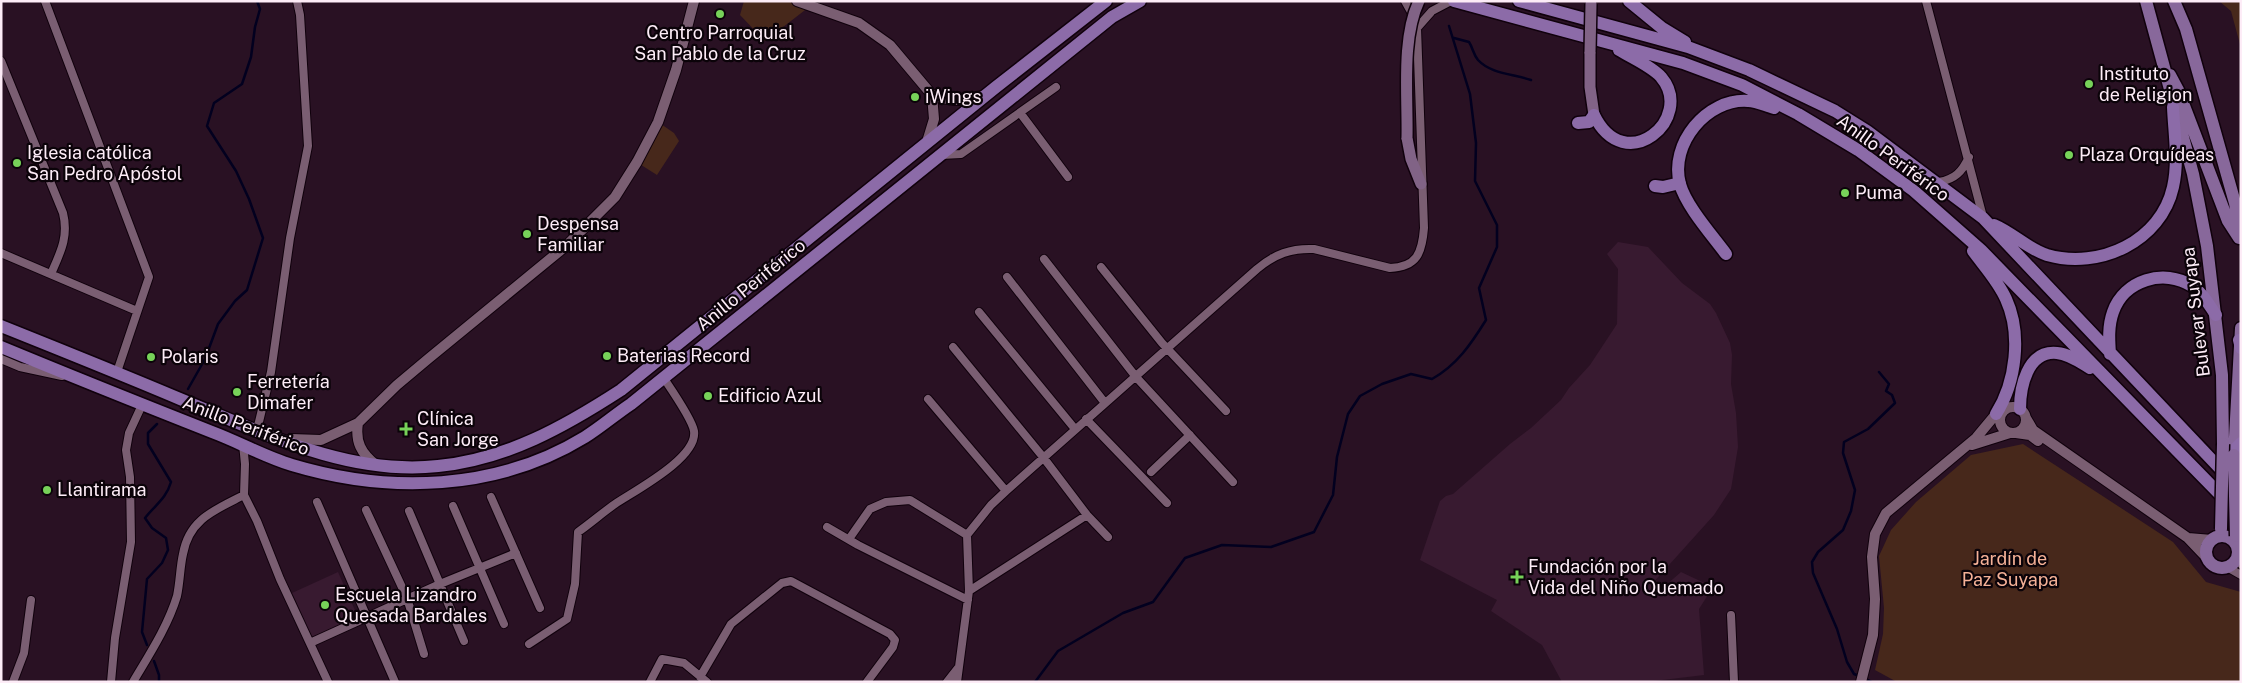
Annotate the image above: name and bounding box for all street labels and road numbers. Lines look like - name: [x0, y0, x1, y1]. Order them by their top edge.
- street label: Anillo Periférico: [1833, 110, 1954, 205]
- street label: Anillo Periférico: [692, 234, 809, 335]
- street label: Bulevar Suyapa: [2177, 246, 2214, 378]
- street label: Anillo Periférico: [180, 392, 312, 459]

